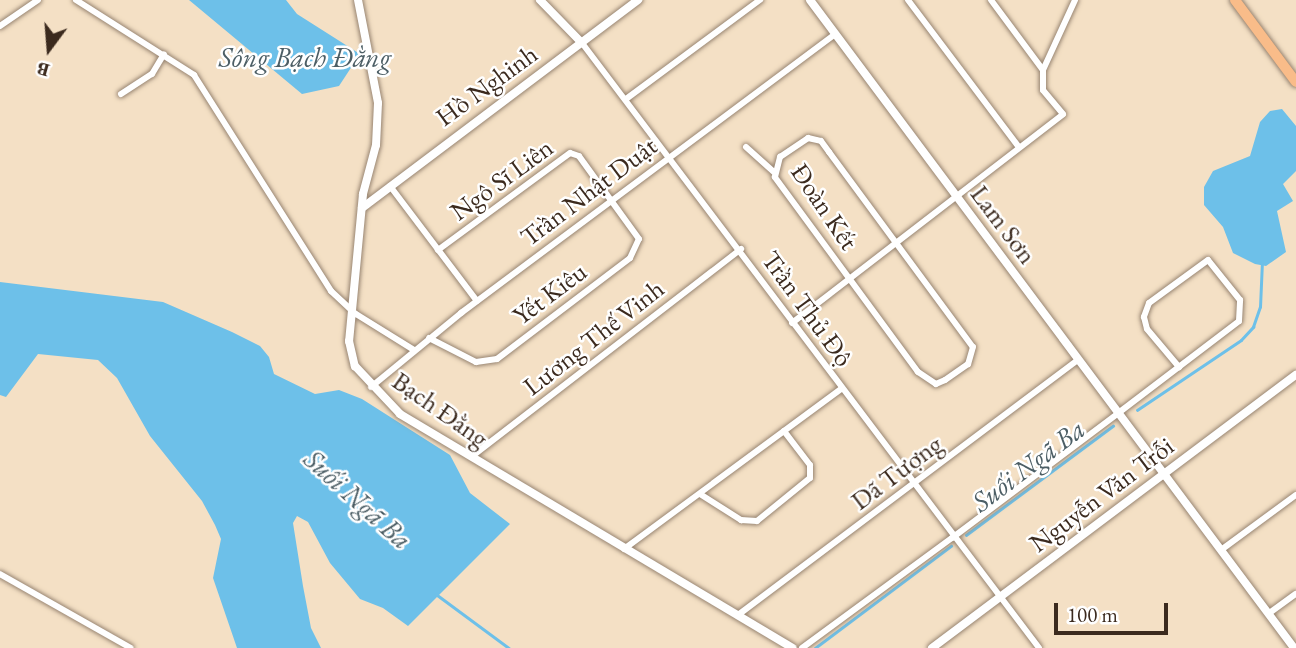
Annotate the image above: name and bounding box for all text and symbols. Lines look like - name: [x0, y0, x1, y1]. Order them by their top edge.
- north arrow: [14, 14, 84, 84]
- street label: Hồ Nghinh: [430, 39, 544, 133]
- water label: Sông Bạch Đằng: [219, 40, 391, 74]
- text: B: [34, 56, 52, 83]
- street label: Trần Nhật Duật: [515, 131, 663, 253]
- street label: Ngô Sĩ Liên: [445, 132, 559, 228]
- street label: Đoàn Kết: [784, 158, 864, 256]
- street label: Lam Sơn: [963, 180, 1043, 270]
- street label: Trần Thủ Độ: [755, 245, 859, 373]
- street label: Yết Kiêu: [507, 256, 593, 332]
- street label: Lương Thế Vinh: [518, 273, 670, 403]
- street label: Bạch Đằng: [386, 366, 494, 454]
- water label: Suối Ngã Ba: [965, 412, 1091, 518]
- street label: Dã Tượng: [846, 429, 948, 517]
- street label: Nguyễn Văn Trỗi: [1024, 431, 1180, 559]
- water label: Suối Ngã Ba: [297, 442, 419, 556]
- scale bar: [1058, 588, 1172, 632]
- text: 100 m: [1067, 601, 1118, 628]

